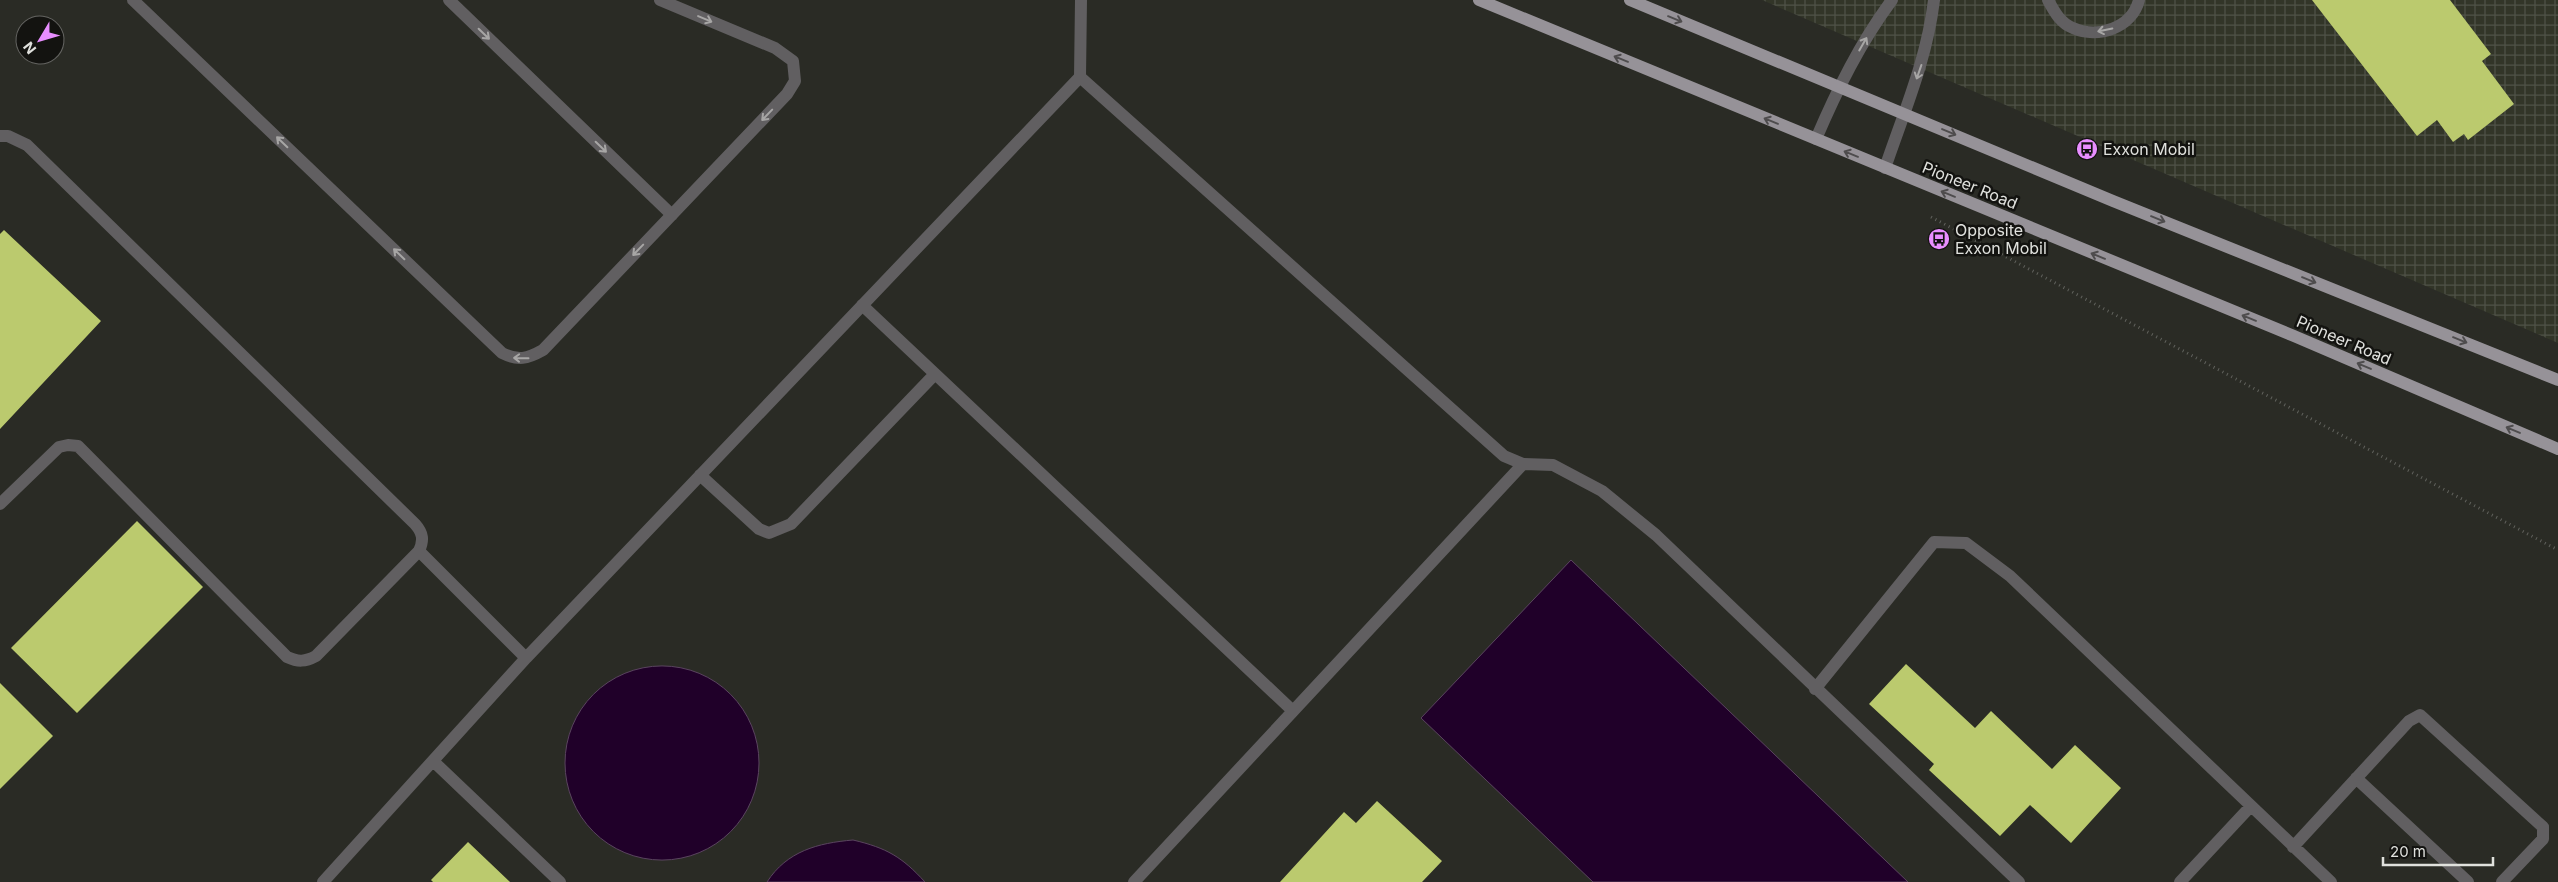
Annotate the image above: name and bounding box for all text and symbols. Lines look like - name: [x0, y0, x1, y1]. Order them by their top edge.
- one-way arrow: [697, 14, 712, 24]
- one-way arrow: [1667, 14, 1682, 24]
- north arrow: [15, 15, 65, 65]
- one-way arrow: [2097, 26, 2113, 36]
- one-way arrow: [478, 28, 490, 40]
- one-way arrow: [1858, 37, 1868, 51]
- text: N: [19, 39, 39, 58]
- one-way arrow: [1614, 53, 1629, 63]
- one-way arrow: [1914, 63, 1923, 79]
- one-way arrow: [761, 109, 773, 121]
- one-way arrow: [1764, 115, 1779, 125]
- one-way arrow: [1941, 128, 1956, 138]
- one-way arrow: [275, 136, 288, 148]
- bus stop icon: Exxon Mobil: [2075, 137, 2099, 161]
- place label: Exxon Mobil: [2103, 139, 2195, 159]
- one-way arrow: [595, 141, 607, 153]
- one-way arrow: [1844, 148, 1859, 158]
- street label: Pioneer Road: [1919, 157, 2021, 213]
- one-way arrow: [1941, 188, 1956, 198]
- one-way arrow: [2150, 215, 2165, 225]
- place label: Opposite Exxon Mobil: [1955, 220, 2047, 258]
- bus stop icon: Opposite Exxon Mobil: [1927, 227, 1951, 251]
- one-way arrow: [632, 244, 644, 257]
- one-way arrow: [393, 248, 405, 260]
- one-way arrow: [2091, 250, 2106, 260]
- one-way arrow: [2301, 276, 2316, 285]
- street label: Pioneer Road: [2294, 311, 2394, 369]
- one-way arrow: [2241, 312, 2256, 321]
- one-way arrow: [2452, 336, 2467, 346]
- one-way arrow: [513, 353, 529, 363]
- one-way arrow: [2357, 361, 2372, 371]
- one-way arrow: [2506, 425, 2521, 434]
- scale bar: [2383, 834, 2493, 866]
- text: 20 m: [2390, 842, 2426, 861]

